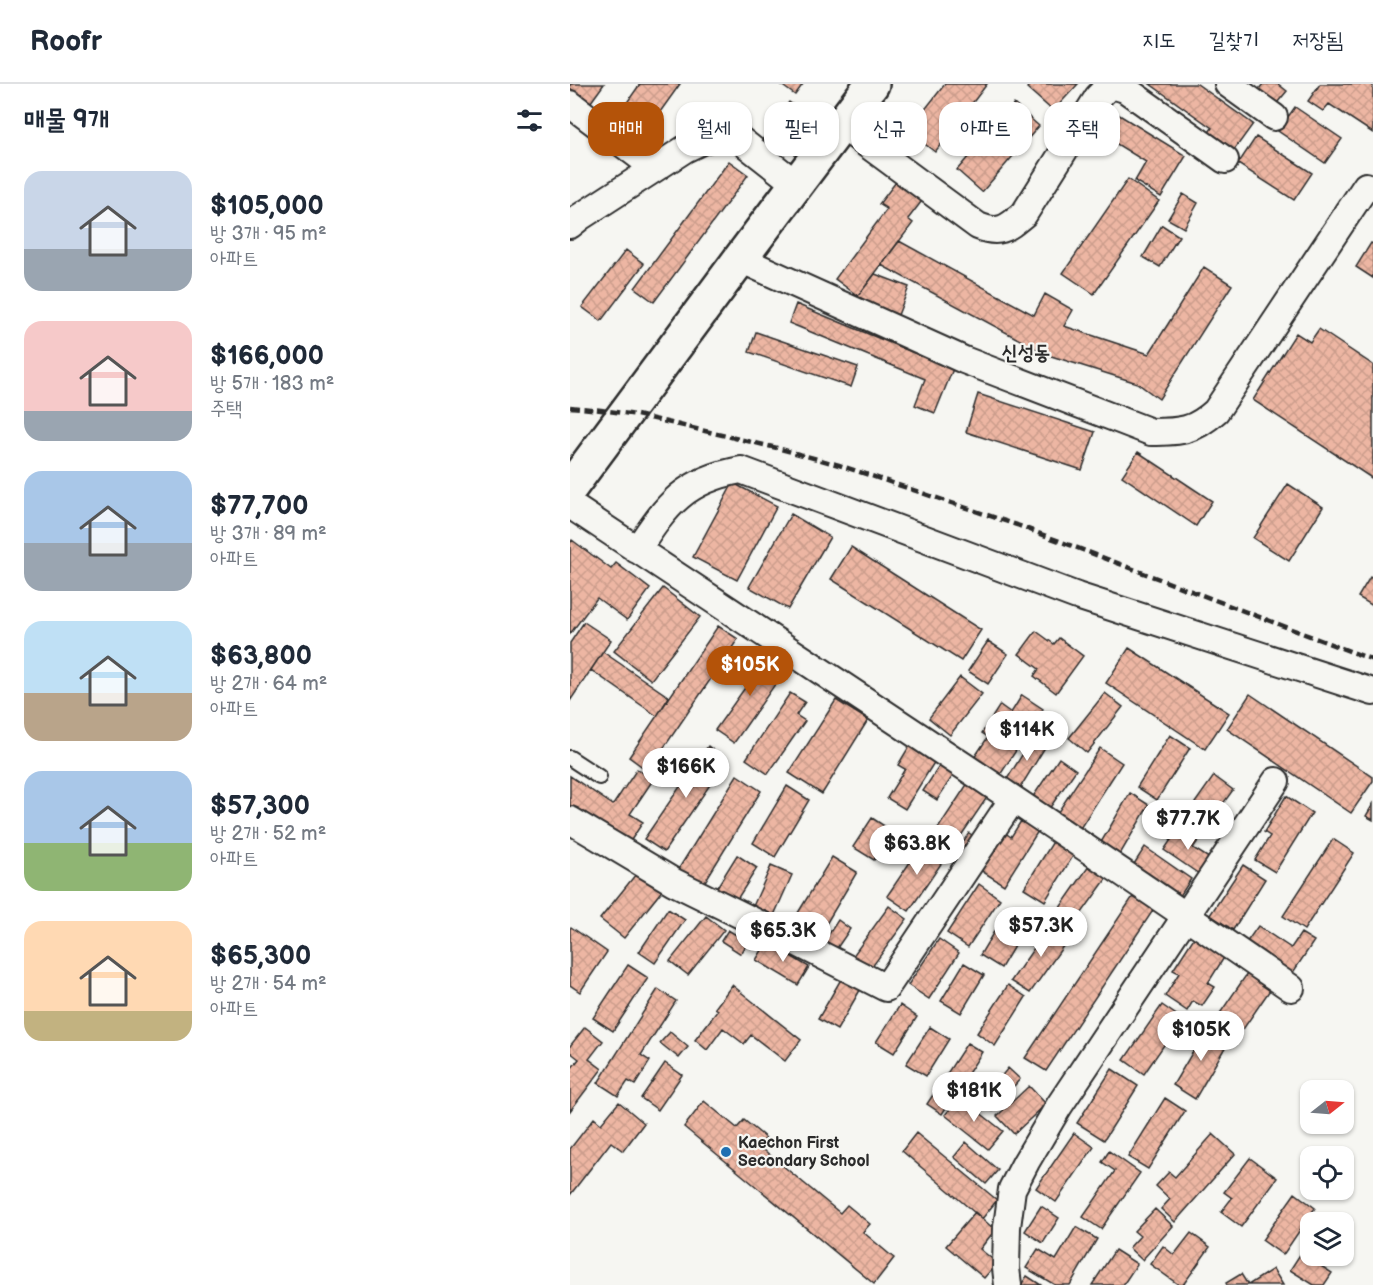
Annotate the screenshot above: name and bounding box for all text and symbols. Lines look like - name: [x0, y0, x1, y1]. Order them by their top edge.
- text: Roofr: [30, 25, 102, 58]
- text: 지도: [1142, 28, 1176, 53]
- text: 길찾기: [1209, 28, 1259, 53]
- text: 저장됨: [1292, 28, 1343, 53]
- chip: 매매: [588, 102, 664, 156]
- chip: 월세: [676, 102, 752, 156]
- chip: 필터: [764, 102, 839, 156]
- chip: 신규: [851, 102, 927, 156]
- chip: 아파트: [939, 102, 1032, 156]
- chip: 주택: [1044, 102, 1120, 156]
- icon: filters: [513, 104, 546, 137]
- text: 매물 9개: [24, 105, 109, 136]
- text: $105,000: [210, 191, 324, 222]
- icon: home: [72, 195, 144, 267]
- text: 방 3개 · 95 m²: [210, 222, 327, 246]
- text: 아파트: [210, 247, 258, 271]
- text: $166,000: [210, 341, 324, 372]
- district label: 신성동: [1002, 341, 1050, 365]
- icon: home: [72, 345, 144, 417]
- text: 방 5개 · 183 m²: [210, 372, 334, 396]
- text: 주택: [210, 397, 242, 421]
- text: $77,700: [210, 491, 308, 522]
- icon: home: [72, 495, 144, 567]
- text: 방 3개 · 89 m²: [210, 522, 327, 546]
- text: 아파트: [210, 547, 258, 571]
- text: $63,800: [210, 641, 312, 672]
- icon: home: [72, 645, 144, 717]
- pin: $105K: [708, 646, 792, 697]
- text: $105K: [720, 653, 780, 677]
- text: 방 2개 · 64 m²: [210, 672, 327, 696]
- text: 아파트: [210, 697, 258, 721]
- pin: $114K: [985, 711, 1069, 762]
- text: $114K: [999, 718, 1055, 742]
- pin: $166K: [644, 748, 728, 799]
- text: $166K: [656, 755, 716, 779]
- text: $57,300: [210, 791, 310, 822]
- icon: home: [72, 795, 144, 867]
- pin: $77.7K: [1139, 800, 1237, 851]
- text: $77.7K: [1156, 807, 1220, 831]
- text: 방 2개 · 52 m²: [210, 822, 326, 846]
- pin: $63.8K: [868, 825, 966, 876]
- text: $63.8K: [884, 832, 951, 856]
- text: 아파트: [210, 847, 258, 871]
- pin: $57.3K: [992, 907, 1090, 958]
- pin: $65.3K: [734, 912, 832, 963]
- text: $57.3K: [1008, 914, 1074, 938]
- text: $65.3K: [750, 919, 816, 943]
- text: $65,300: [210, 941, 311, 972]
- icon: home: [72, 945, 144, 1017]
- text: 방 2개 · 54 m²: [210, 972, 327, 996]
- text: 아파트: [210, 997, 258, 1021]
- pin: $105K: [1159, 1011, 1243, 1062]
- text: $105K: [1171, 1018, 1231, 1042]
- pin: $181K: [932, 1072, 1016, 1123]
- text: $181K: [946, 1079, 1002, 1103]
- north arrow: [1300, 1080, 1354, 1134]
- map controls: [1300, 1080, 1354, 1266]
- place label: Kaechon First Secondary School: [738, 1134, 870, 1171]
- marker: Kaechon First Secondary School: [719, 1145, 733, 1159]
- button: locate: [1300, 1146, 1354, 1200]
- button: layers: [1300, 1212, 1354, 1266]

